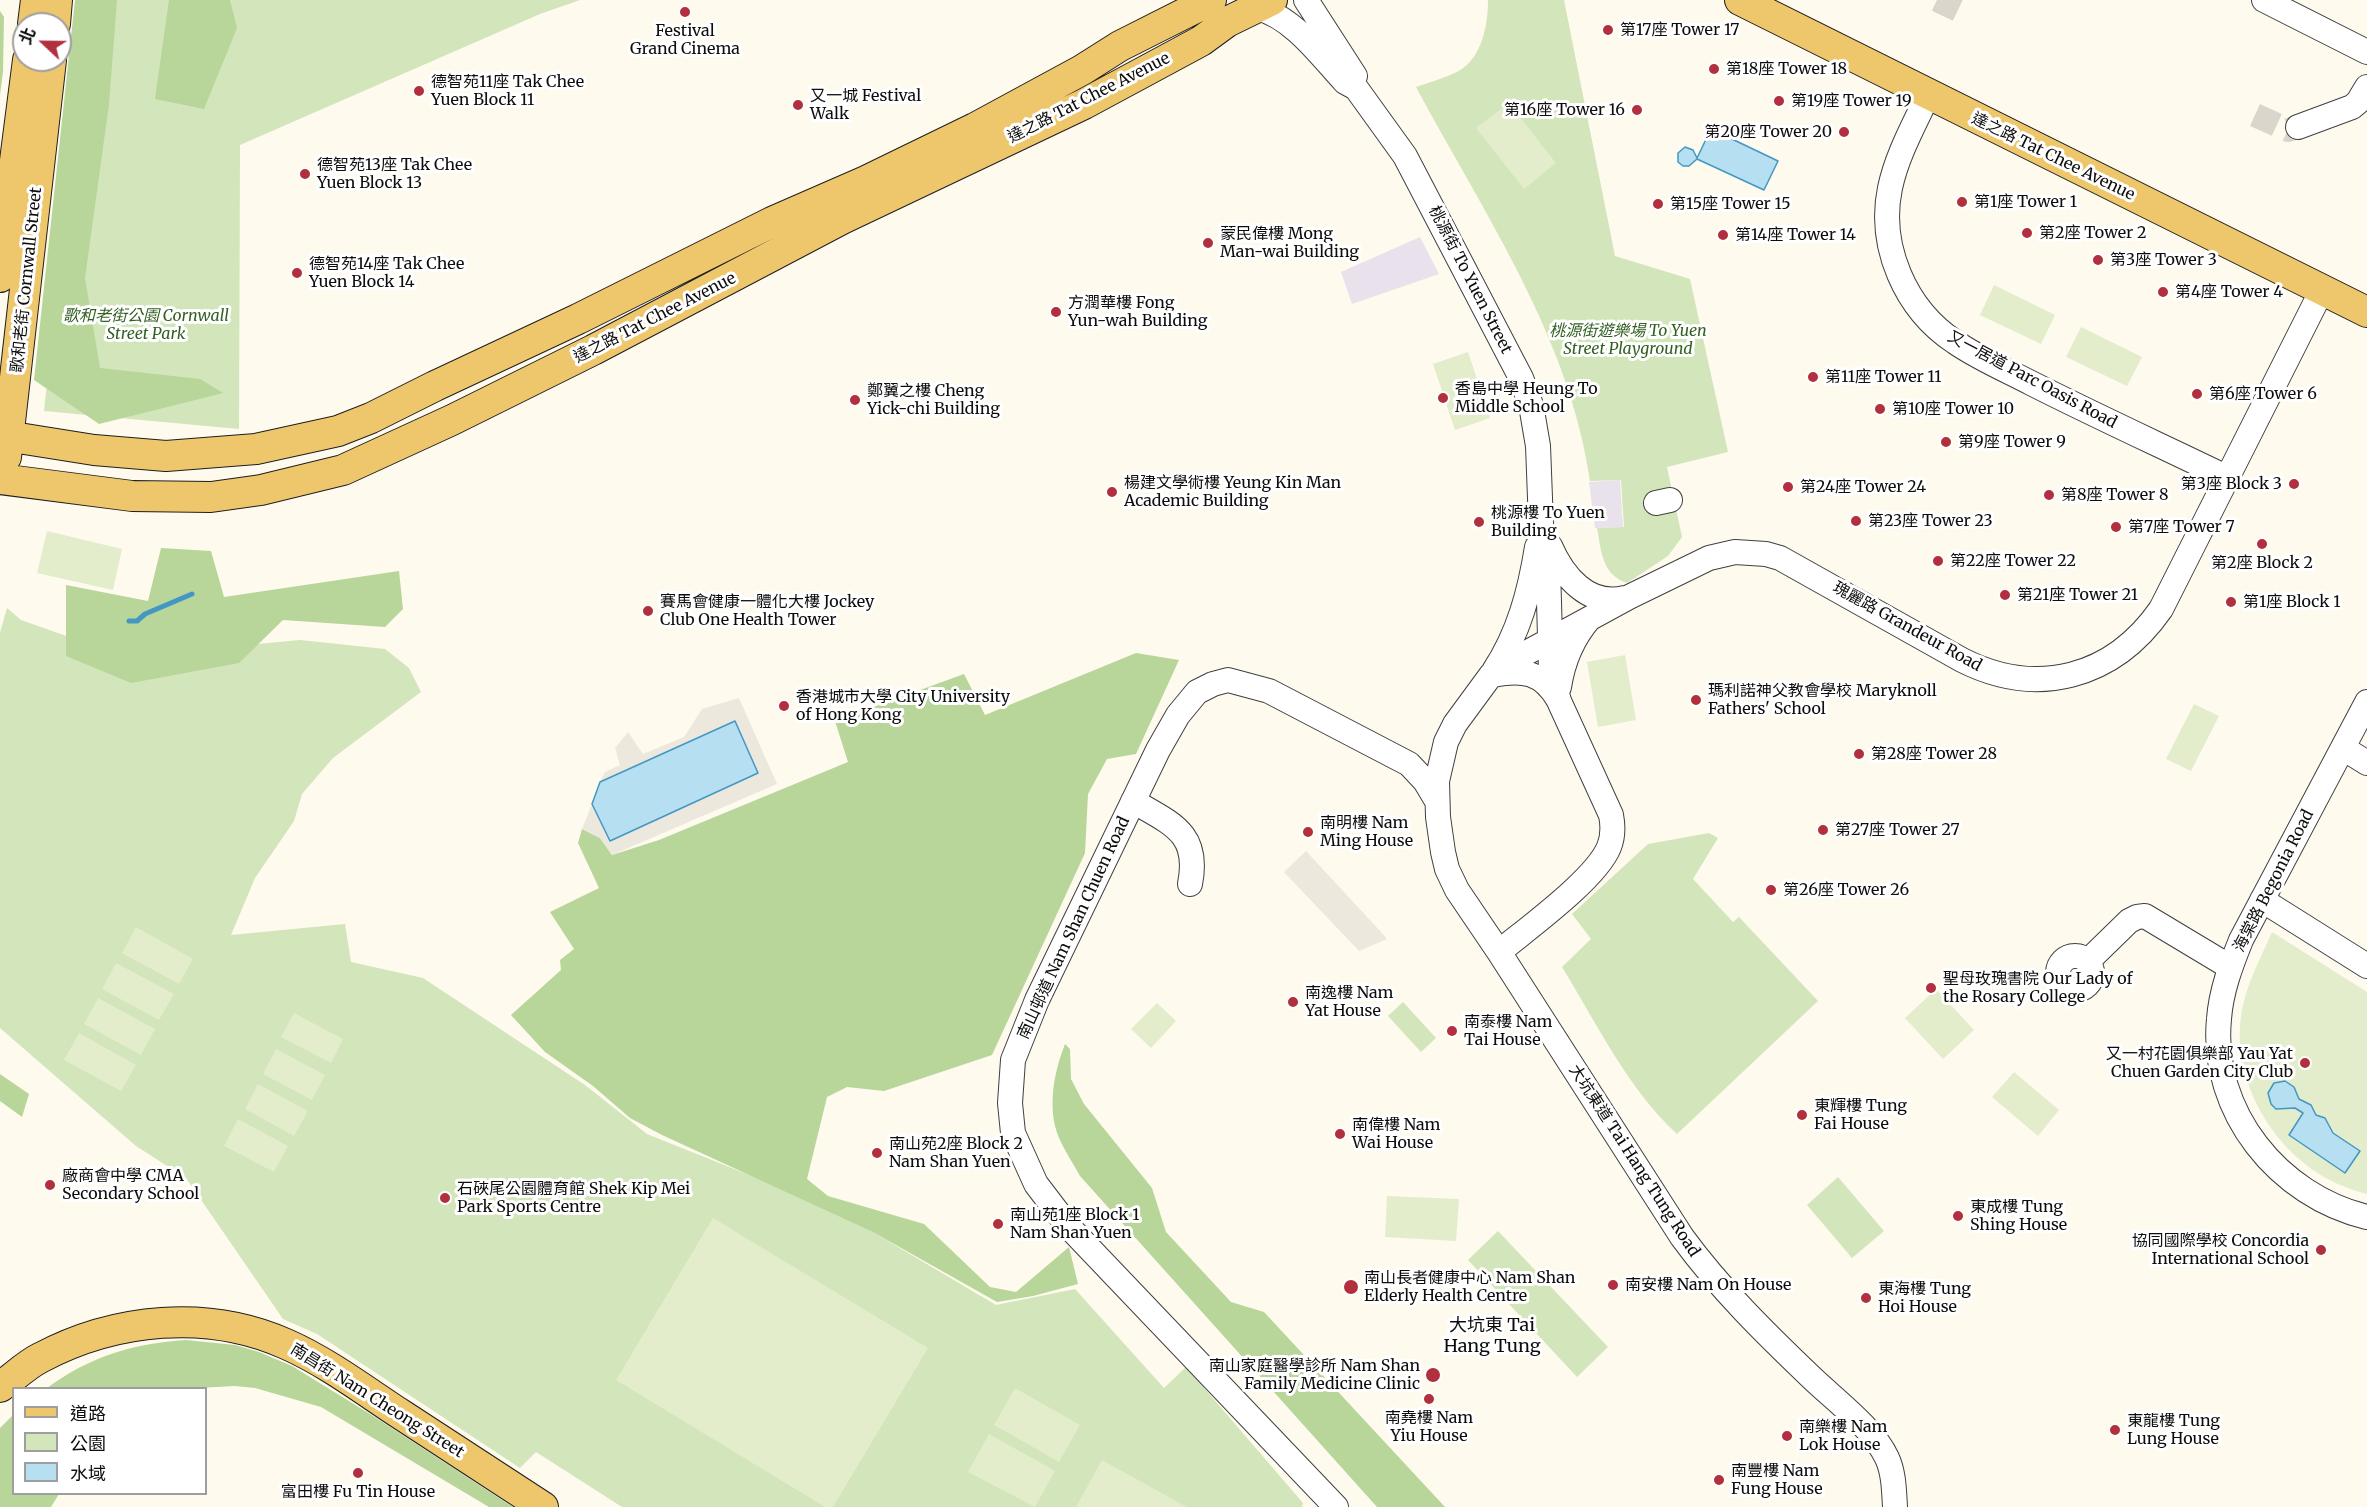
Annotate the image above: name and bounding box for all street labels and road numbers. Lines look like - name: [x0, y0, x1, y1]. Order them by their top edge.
- street label: 達之路 Tat Chee Avenue: [1005, 49, 1173, 147]
- street label: 達之路 Tat Chee Avenue: [1968, 109, 2138, 205]
- street label: 歌和老街 Cornwall Street: [8, 186, 46, 374]
- street label: 桃源街 To Yuen Street: [1424, 203, 1516, 357]
- street label: 達之路 Tat Chee Avenue: [571, 269, 739, 367]
- street label: 又一居道 Parc Oasis Road: [1944, 327, 2120, 433]
- street label: 瑰麗路 Grandeur Road: [1829, 578, 1985, 676]
- street label: 海棠路 Begonia Road: [2230, 807, 2318, 955]
- street label: 南山邨道 Nam Shan Chuen Road: [1014, 814, 1134, 1042]
- street label: 大坑東道 Tai Hang Tung Road: [1565, 1061, 1703, 1261]
- street label: 南昌街 Nam Cheong Street: [287, 1340, 467, 1462]

